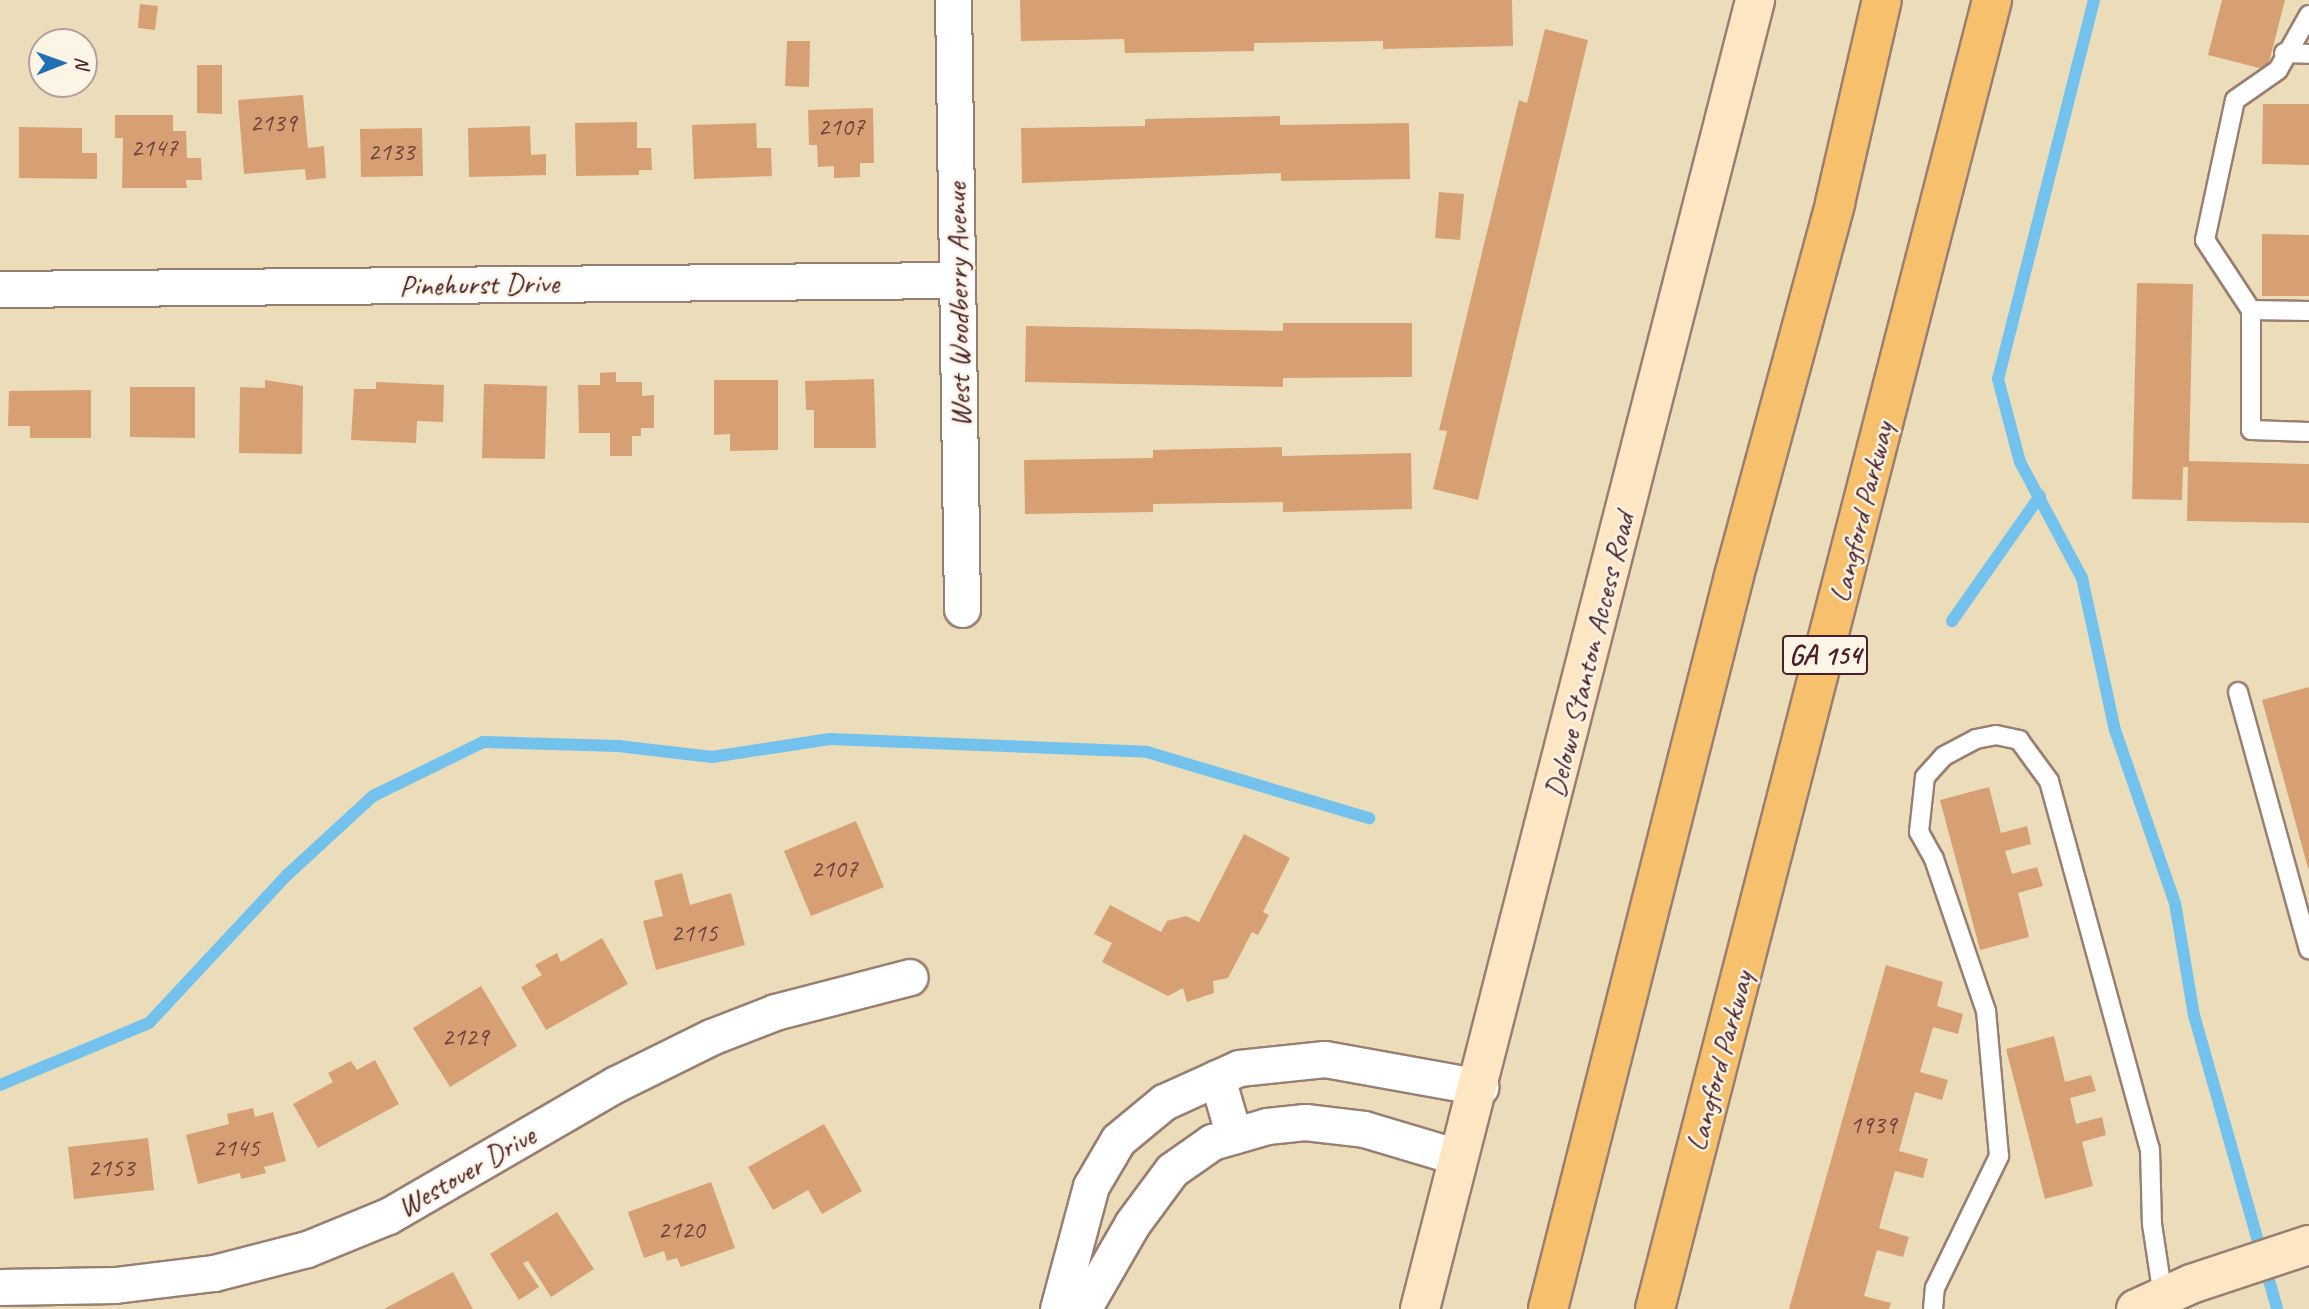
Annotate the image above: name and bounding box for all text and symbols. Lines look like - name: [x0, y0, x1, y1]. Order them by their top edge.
- north arrow: [28, 28, 98, 98]
- text: N: [70, 57, 94, 69]
- house number: 2139: [250, 107, 296, 139]
- house number: 2107: [818, 111, 864, 143]
- house number: 2147: [131, 132, 177, 164]
- house number: 2133: [368, 136, 414, 168]
- street label: West Woodberry Avenue: [938, 182, 978, 428]
- street label: Pinehurst Drive: [399, 265, 559, 303]
- street label: Langford Parkway: [1821, 418, 1901, 606]
- street label: Delowe Stanton Access Road: [1536, 509, 1642, 801]
- road number: GA 154: [1781, 630, 1869, 680]
- house number: 2107: [811, 853, 857, 885]
- house number: 2115: [671, 917, 717, 949]
- street label: Langford Parkway: [1678, 967, 1760, 1155]
- house number: 2129: [442, 1021, 488, 1053]
- house number: 1939: [1850, 1109, 1896, 1141]
- street label: Westover Drive: [390, 1117, 542, 1225]
- house number: 2145: [213, 1132, 259, 1164]
- house number: 2153: [88, 1152, 134, 1184]
- house number: 2120: [658, 1214, 704, 1246]

